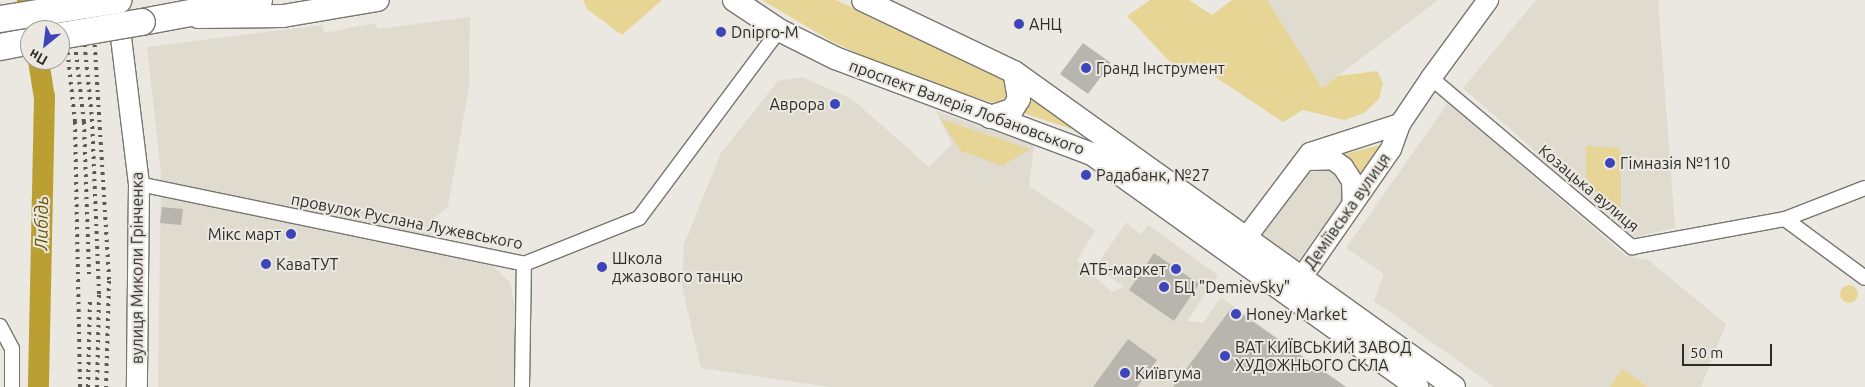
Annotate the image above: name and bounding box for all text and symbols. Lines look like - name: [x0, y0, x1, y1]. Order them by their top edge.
- place label: АНЦ: [1029, 14, 1062, 34]
- marker: АНЦ: [1013, 18, 1025, 30]
- north arrow: [20, 20, 70, 70]
- place label: Dnipro-M: [731, 22, 799, 42]
- marker: Dnipro-M: [715, 26, 727, 38]
- text: Пн: [26, 46, 50, 69]
- street label: проспект Валерія Лобановського: [847, 55, 1087, 159]
- place label: Гранд Інструмент: [1096, 58, 1225, 78]
- marker: Гранд Інструмент: [1080, 62, 1092, 74]
- place label: Аврора: [769, 94, 825, 114]
- marker: Аврора: [829, 98, 841, 110]
- street label: Козацька вулиця: [1535, 140, 1643, 236]
- street label: Деміївська вулиця: [1300, 149, 1394, 273]
- place label: Гімназія №110: [1620, 153, 1730, 173]
- marker: Гімназія №110: [1604, 157, 1616, 169]
- place label: Радабанк, №27: [1096, 165, 1210, 185]
- marker: Радабанк, №27: [1080, 169, 1092, 181]
- street label: вулиця Миколи Грінченка: [127, 172, 147, 364]
- street label: провулок Руслана Лужевського: [289, 189, 525, 253]
- water label: Либідь: [30, 196, 52, 250]
- place label: Мікс март: [208, 224, 281, 244]
- marker: Мікс март: [285, 228, 297, 240]
- place label: Школа джазового танцю: [612, 248, 743, 286]
- place label: КаваТУТ: [276, 254, 338, 274]
- marker: КаваТУТ: [260, 258, 272, 270]
- place label: АТБ-маркет: [1080, 259, 1166, 279]
- marker: Школа джазового танцю: [596, 261, 608, 273]
- marker: АТБ-маркет: [1170, 263, 1182, 275]
- place label: БЦ "DemievSky": [1174, 277, 1290, 297]
- marker: БЦ "DemievSky": [1158, 281, 1170, 293]
- place label: Honey Market: [1246, 304, 1347, 324]
- marker: Honey Market: [1230, 308, 1242, 320]
- scale bar: [1685, 334, 1775, 366]
- place label: ВАТ КИЇВСЬКИЙ ЗАВОД ХУДОЖНЬОГО СКЛА: [1235, 337, 1411, 375]
- text: 50 m: [1690, 344, 1723, 361]
- marker: ВАТ КИЇВСЬКИЙ ЗАВОД ХУДОЖНЬОГО СКЛА: [1219, 350, 1231, 362]
- place label: Київгума: [1135, 363, 1201, 383]
- marker: Київгума: [1119, 367, 1131, 379]

